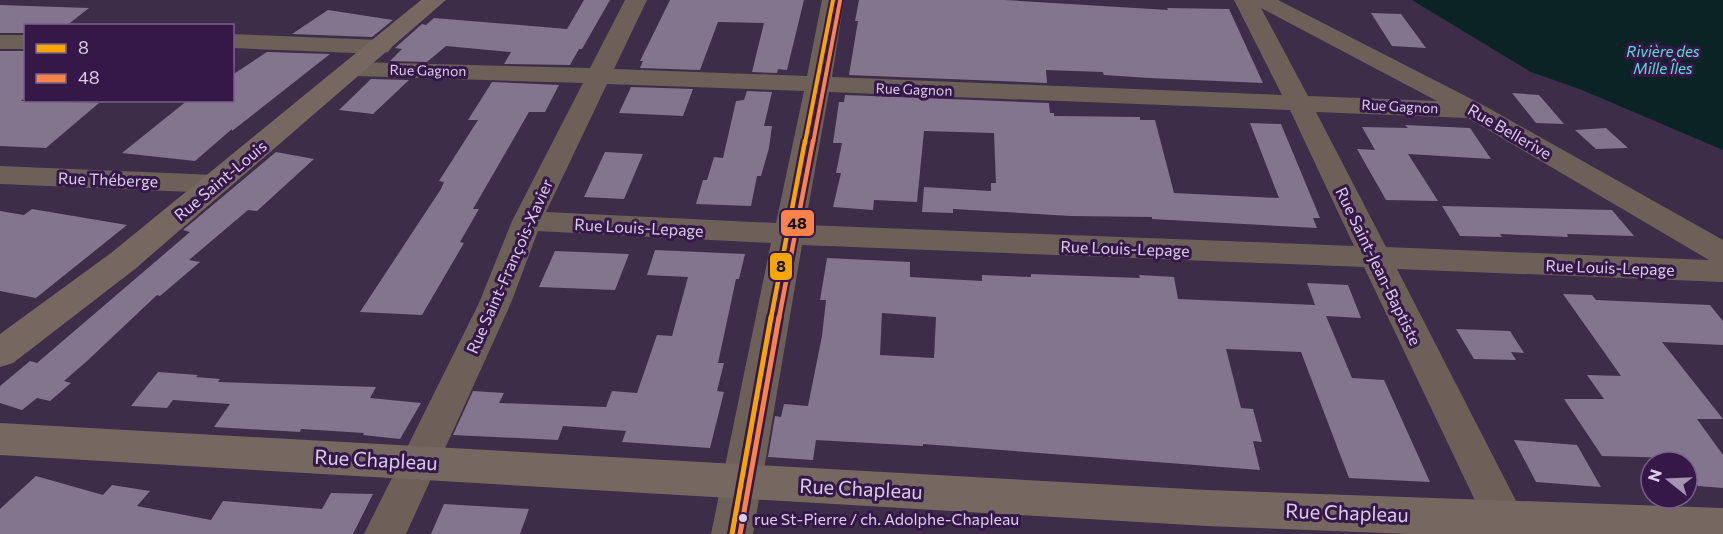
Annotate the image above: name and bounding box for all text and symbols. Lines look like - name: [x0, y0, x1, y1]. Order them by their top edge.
- legend: [24, 24, 234, 102]
- text: 8: [78, 36, 89, 58]
- water label: Rivière des Mille Îles: [1626, 42, 1700, 77]
- street label: Rue Gagnon: [389, 61, 467, 79]
- text: 48: [78, 66, 100, 88]
- street label: Rue Gagnon: [875, 79, 953, 99]
- street label: Rue Gagnon: [1361, 96, 1439, 116]
- street label: Rue Bellerive: [1465, 99, 1555, 163]
- street label: Rue Saint-Louis: [170, 136, 270, 224]
- street label: Rue Théberge: [58, 168, 158, 190]
- street label: Rue Saint-François-Xavier: [462, 175, 556, 356]
- street label: Rue Saint-Jean-Baptiste: [1332, 184, 1426, 348]
- line badge: 48: [780, 209, 815, 237]
- text: 48: [787, 213, 807, 232]
- street label: Rue Louis-Lepage: [574, 214, 704, 240]
- street label: Rue Louis-Lepage: [1060, 236, 1190, 260]
- line badge: 8: [769, 252, 793, 281]
- street label: Rue Louis-Lepage: [1545, 255, 1675, 279]
- text: 8: [776, 256, 786, 275]
- street label: Rue Chapleau: [314, 444, 438, 474]
- north arrow: [1639, 450, 1699, 510]
- text: N: [1643, 467, 1665, 484]
- street label: Rue Chapleau: [799, 473, 923, 503]
- street label: Rue Chapleau: [1285, 498, 1409, 526]
- place label: rue St-Pierre / ch. Adolphe-Chapleau: [754, 509, 1019, 528]
- marker: rue St-Pierre / ch. Adolphe-Chapleau: [737, 512, 749, 524]

